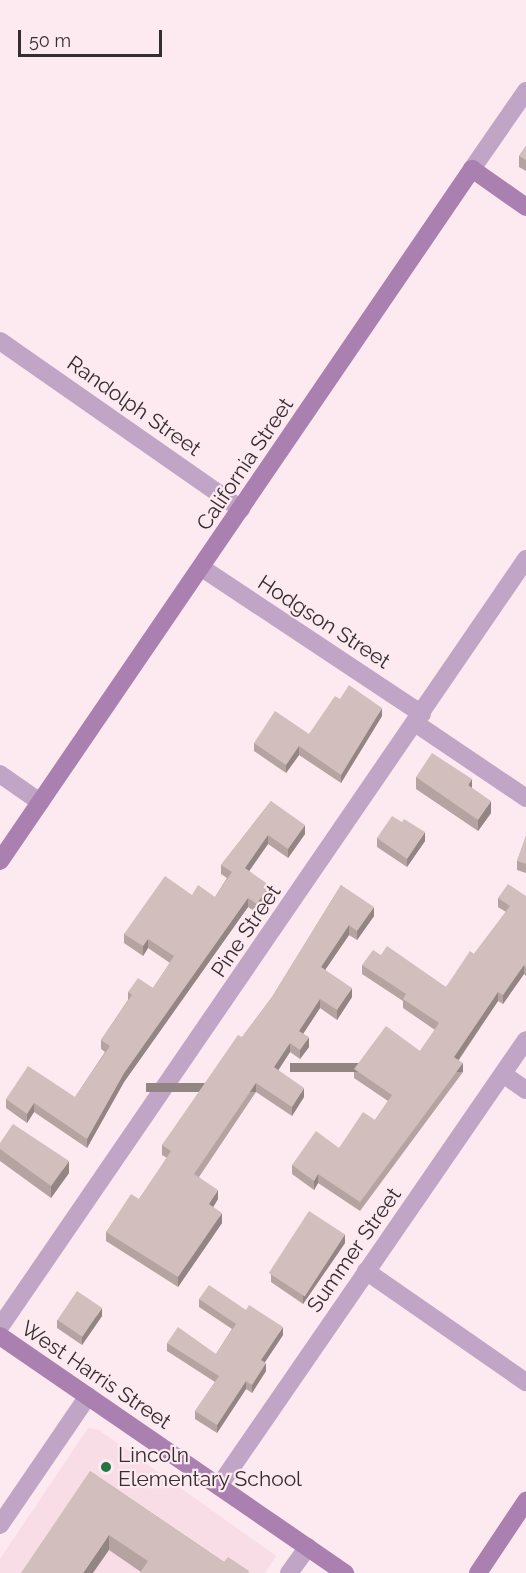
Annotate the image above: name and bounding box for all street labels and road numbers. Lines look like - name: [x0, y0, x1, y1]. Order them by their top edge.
- street label: Randolph Street: [62, 351, 206, 461]
- street label: California Street: [191, 393, 299, 535]
- street label: Hodgson Street: [253, 570, 395, 674]
- street label: Pine Street: [206, 880, 286, 982]
- street label: Summer Street: [301, 1183, 407, 1317]
- street label: West Harris Street: [16, 1316, 176, 1434]

